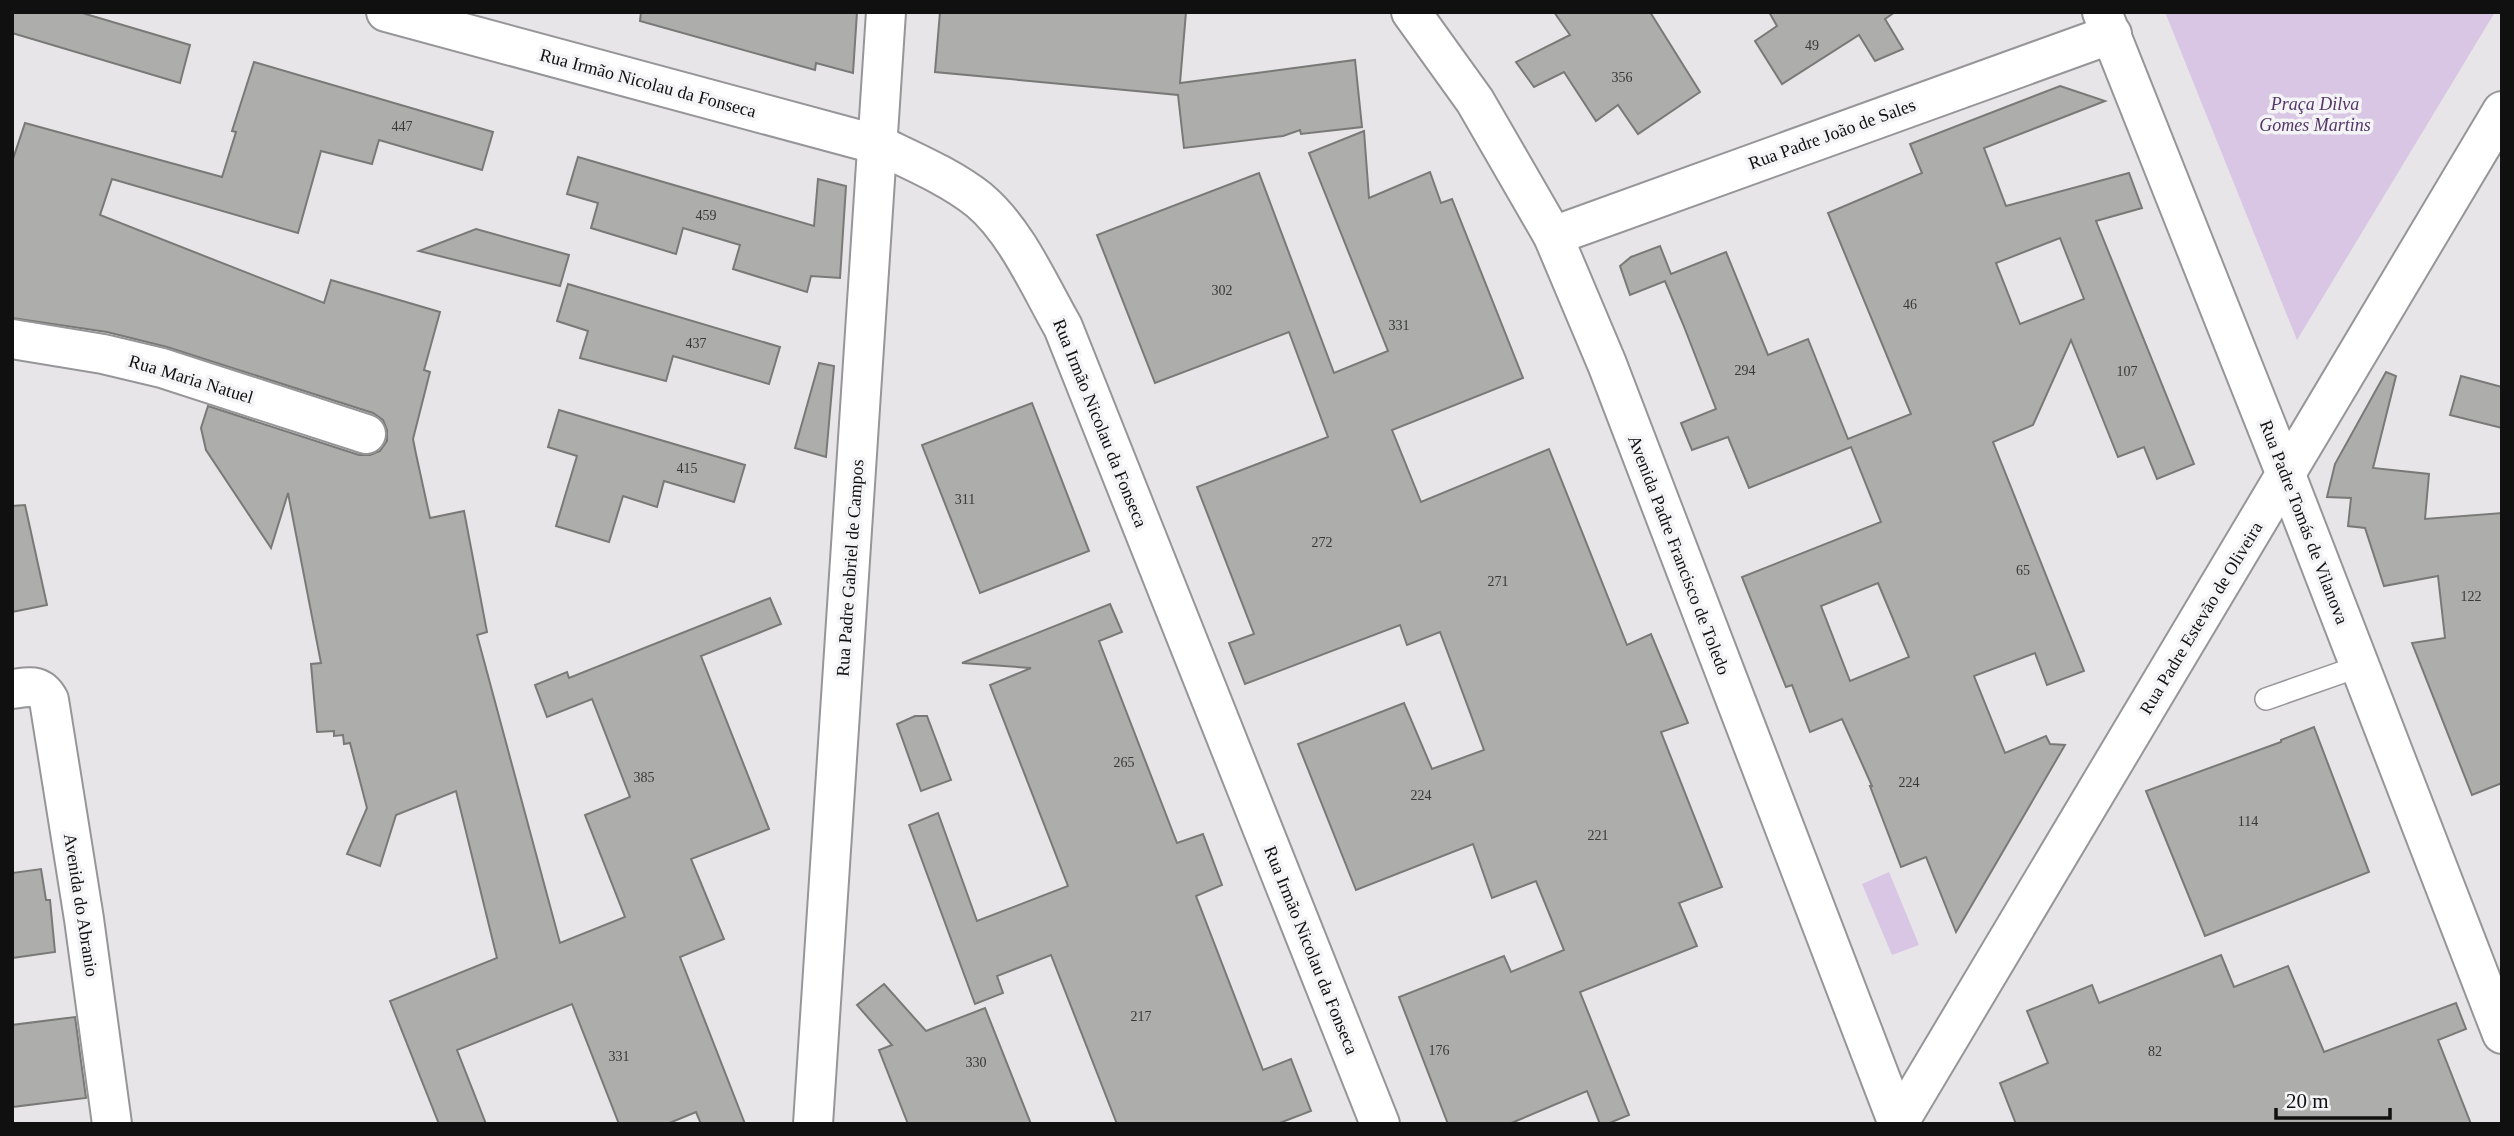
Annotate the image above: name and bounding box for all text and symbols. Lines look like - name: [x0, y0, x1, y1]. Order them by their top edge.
- house number: 49: [1805, 38, 1819, 53]
- street label: Rua Irmão Nicolau da Fonseca: [538, 44, 758, 122]
- house number: 356: [1612, 70, 1633, 85]
- park label: Praça Dilva Gomes Martins: [2259, 94, 2371, 135]
- street label: Rua Padre João de Sales: [1746, 95, 1918, 173]
- house number: 447: [392, 119, 413, 134]
- house number: 459: [696, 208, 717, 223]
- house number: 302: [1212, 283, 1233, 298]
- house number: 46: [1903, 297, 1917, 312]
- street label: Rua Irmão Nicolau da Fonseca: [1049, 316, 1151, 530]
- house number: 331: [1389, 318, 1410, 333]
- house number: 437: [686, 336, 707, 351]
- street label: Rua Maria Natuel: [126, 351, 256, 407]
- house number: 294: [1735, 363, 1756, 378]
- house number: 107: [2117, 364, 2138, 379]
- street label: Rua Padre Tomás de Vilanova: [2256, 417, 2352, 627]
- street label: Avenida Padre Francisco de Toledo: [1624, 432, 1734, 678]
- street label: Rua Padre Gabriel de Campos: [832, 459, 868, 677]
- house number: 415: [677, 461, 698, 476]
- house number: 311: [955, 492, 975, 507]
- street label: Rua Padre Estevão de Oliveira: [2136, 518, 2266, 718]
- house number: 272: [1312, 535, 1333, 550]
- house number: 65: [2016, 563, 2030, 578]
- house number: 271: [1488, 574, 1509, 589]
- house number: 122: [2461, 589, 2482, 604]
- house number: 265: [1114, 755, 1135, 770]
- house number: 385: [634, 770, 655, 785]
- house number: 224: [1899, 775, 1920, 790]
- house number: 224: [1411, 788, 1432, 803]
- house number: 114: [2238, 814, 2258, 829]
- house number: 221: [1588, 828, 1609, 843]
- street label: Avenida do Abranio: [60, 832, 102, 978]
- street label: Rua Irmão Nicolau da Fonseca: [1260, 843, 1362, 1057]
- house number: 217: [1131, 1009, 1152, 1024]
- house number: 176: [1429, 1043, 1450, 1058]
- house number: 82: [2148, 1044, 2162, 1059]
- house number: 331: [609, 1049, 630, 1064]
- house number: 330: [966, 1055, 987, 1070]
- scale bar: [2276, 1076, 2390, 1120]
- text: 20 m: [2286, 1089, 2329, 1113]

